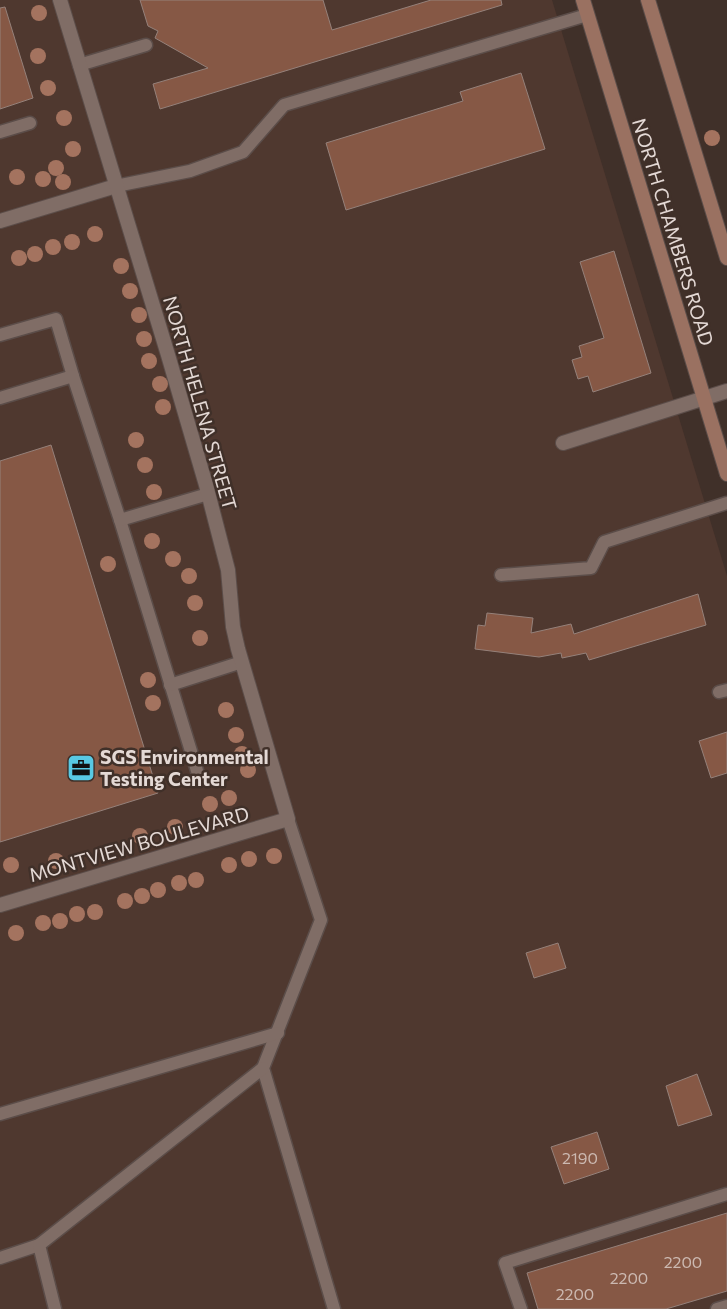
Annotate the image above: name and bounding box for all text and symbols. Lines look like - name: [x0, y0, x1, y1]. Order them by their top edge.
- street label: NORTH CHAMBERS ROAD: [628, 115, 719, 348]
- street label: NORTH HELENA STREET: [159, 293, 242, 513]
- place label: SGS Environmental Testing Center: [100, 745, 269, 790]
- office icon: SGS Environmental Testing Center: [66, 753, 96, 783]
- street label: MONTVIEW BOULEVARD: [26, 801, 252, 886]
- house number: 2190: [562, 1148, 598, 1167]
- house number: 2200: [664, 1252, 702, 1271]
- house number: 2200: [610, 1268, 648, 1287]
- house number: 2200: [556, 1284, 594, 1303]

